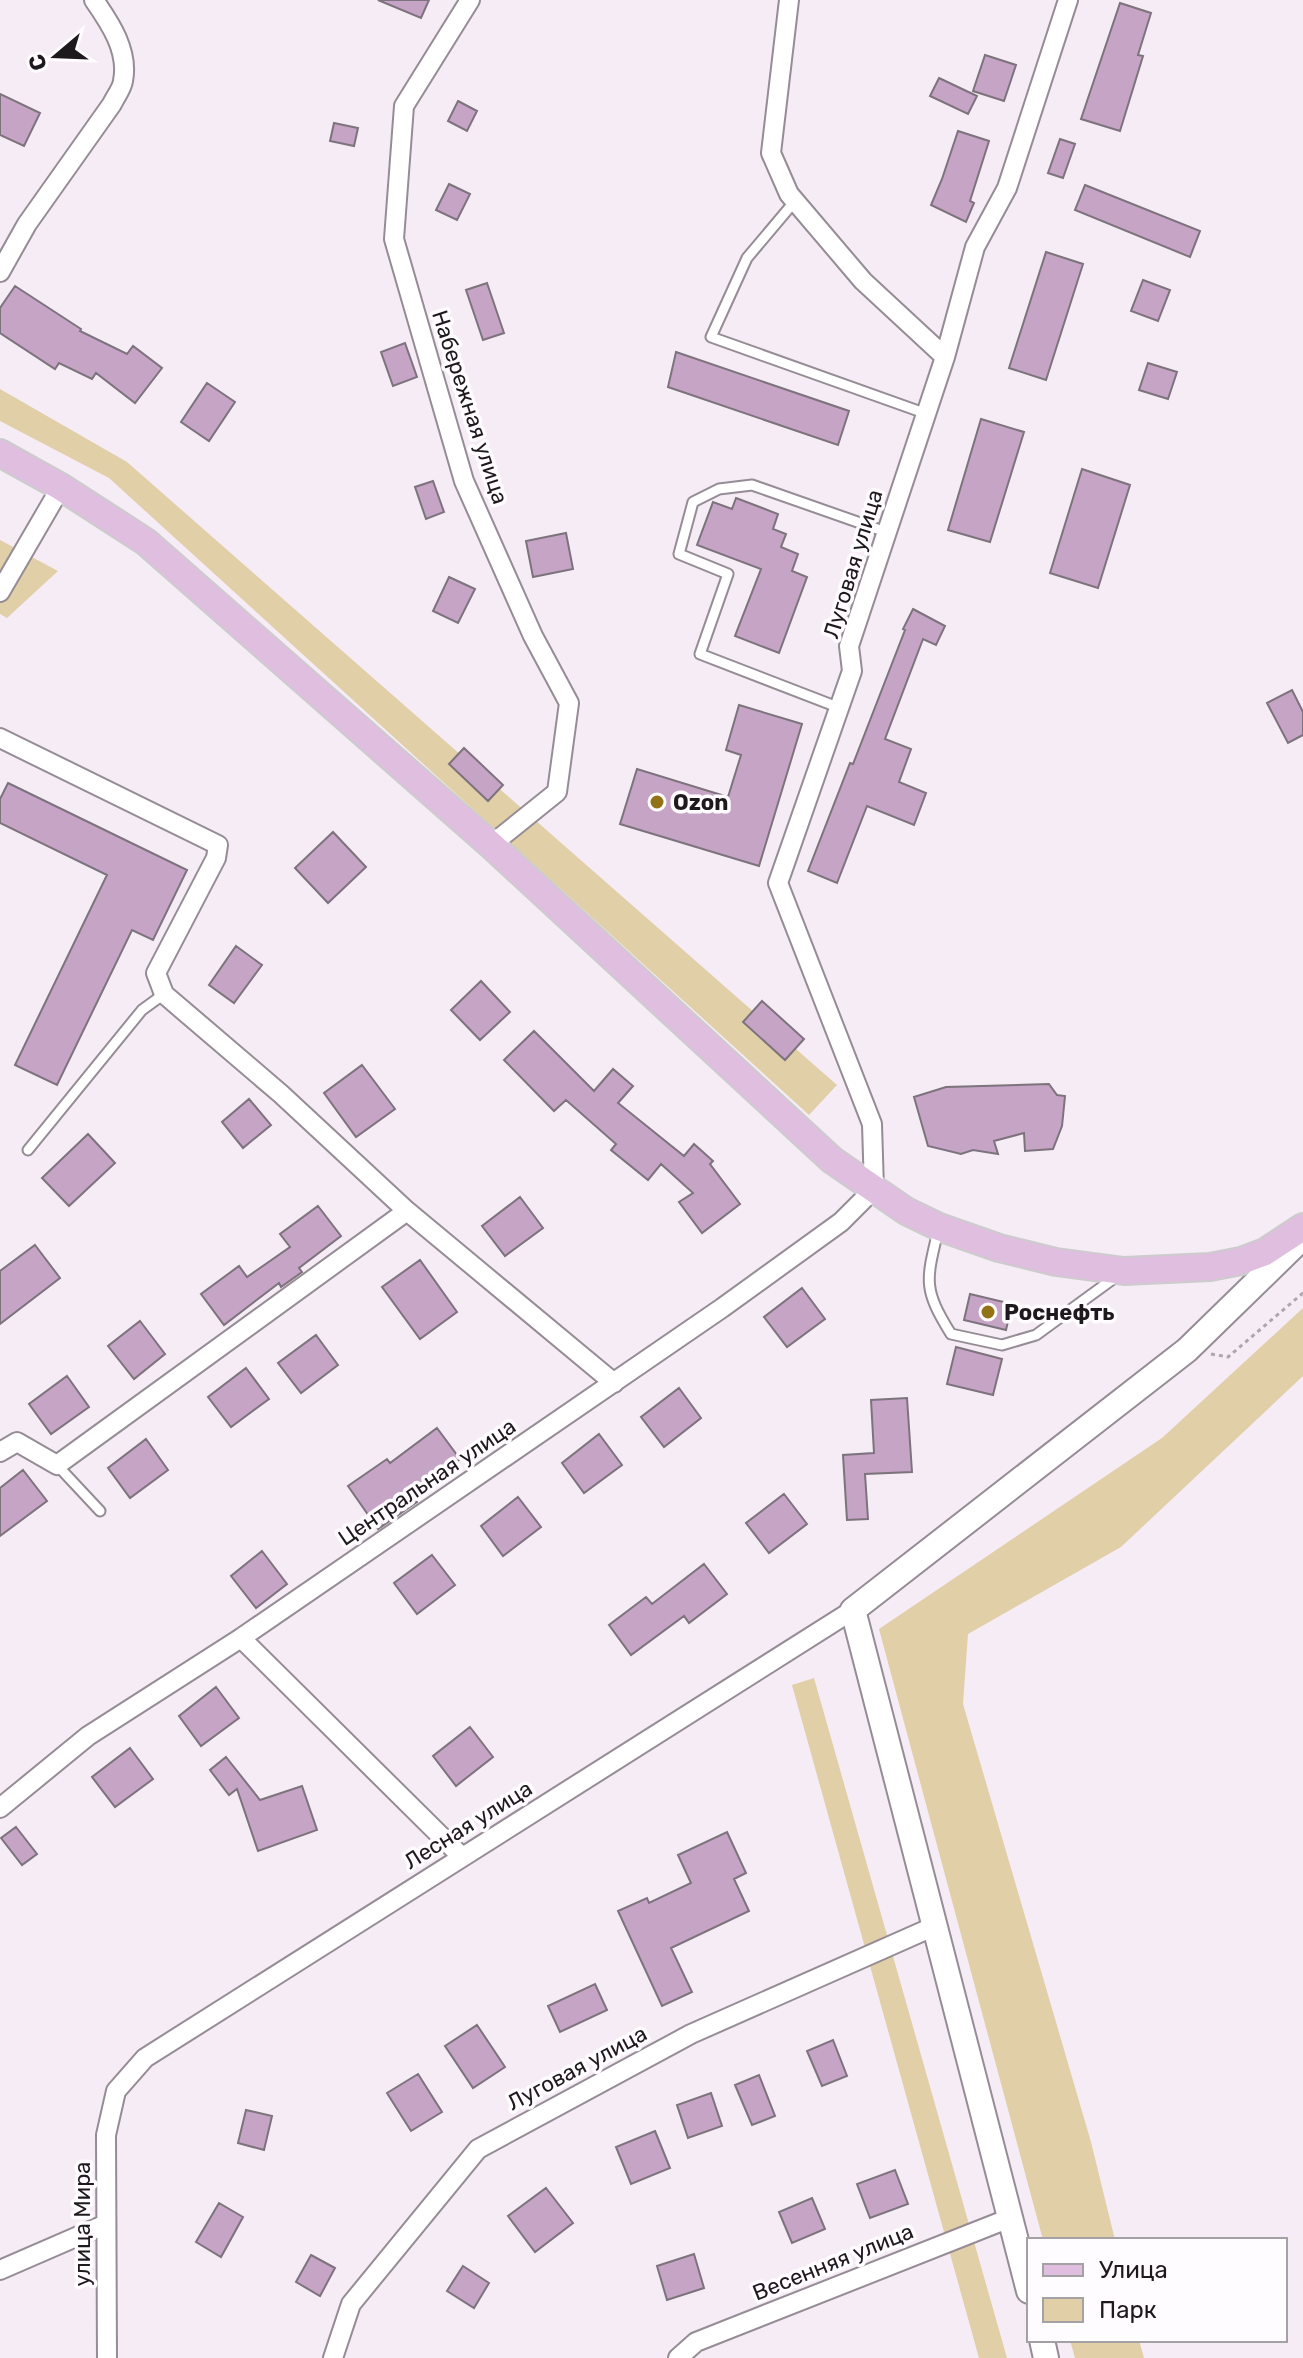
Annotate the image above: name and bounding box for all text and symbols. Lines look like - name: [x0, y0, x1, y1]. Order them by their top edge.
- north arrow: [16, 16, 96, 96]
- text: С: [22, 51, 53, 74]
- street label: Набережная улица: [426, 307, 514, 507]
- street label: Луговая улица: [817, 486, 889, 642]
- place label: Ozon: [673, 789, 728, 816]
- marker: Ozon: [648, 793, 666, 811]
- place label: Роснефть: [1004, 1299, 1115, 1326]
- marker: Роснефть: [979, 1303, 997, 1321]
- street label: Центральная улица: [333, 1413, 521, 1551]
- street label: Лесная улица: [399, 1775, 537, 1875]
- street label: Луговая улица: [502, 2020, 652, 2116]
- street label: улица Мира: [69, 2162, 96, 2286]
- street label: Весенняя улица: [749, 2217, 917, 2307]
- legend: [1027, 2238, 1287, 2342]
- text: Улица: [1099, 2256, 1168, 2284]
- text: Парк: [1099, 2296, 1157, 2324]

